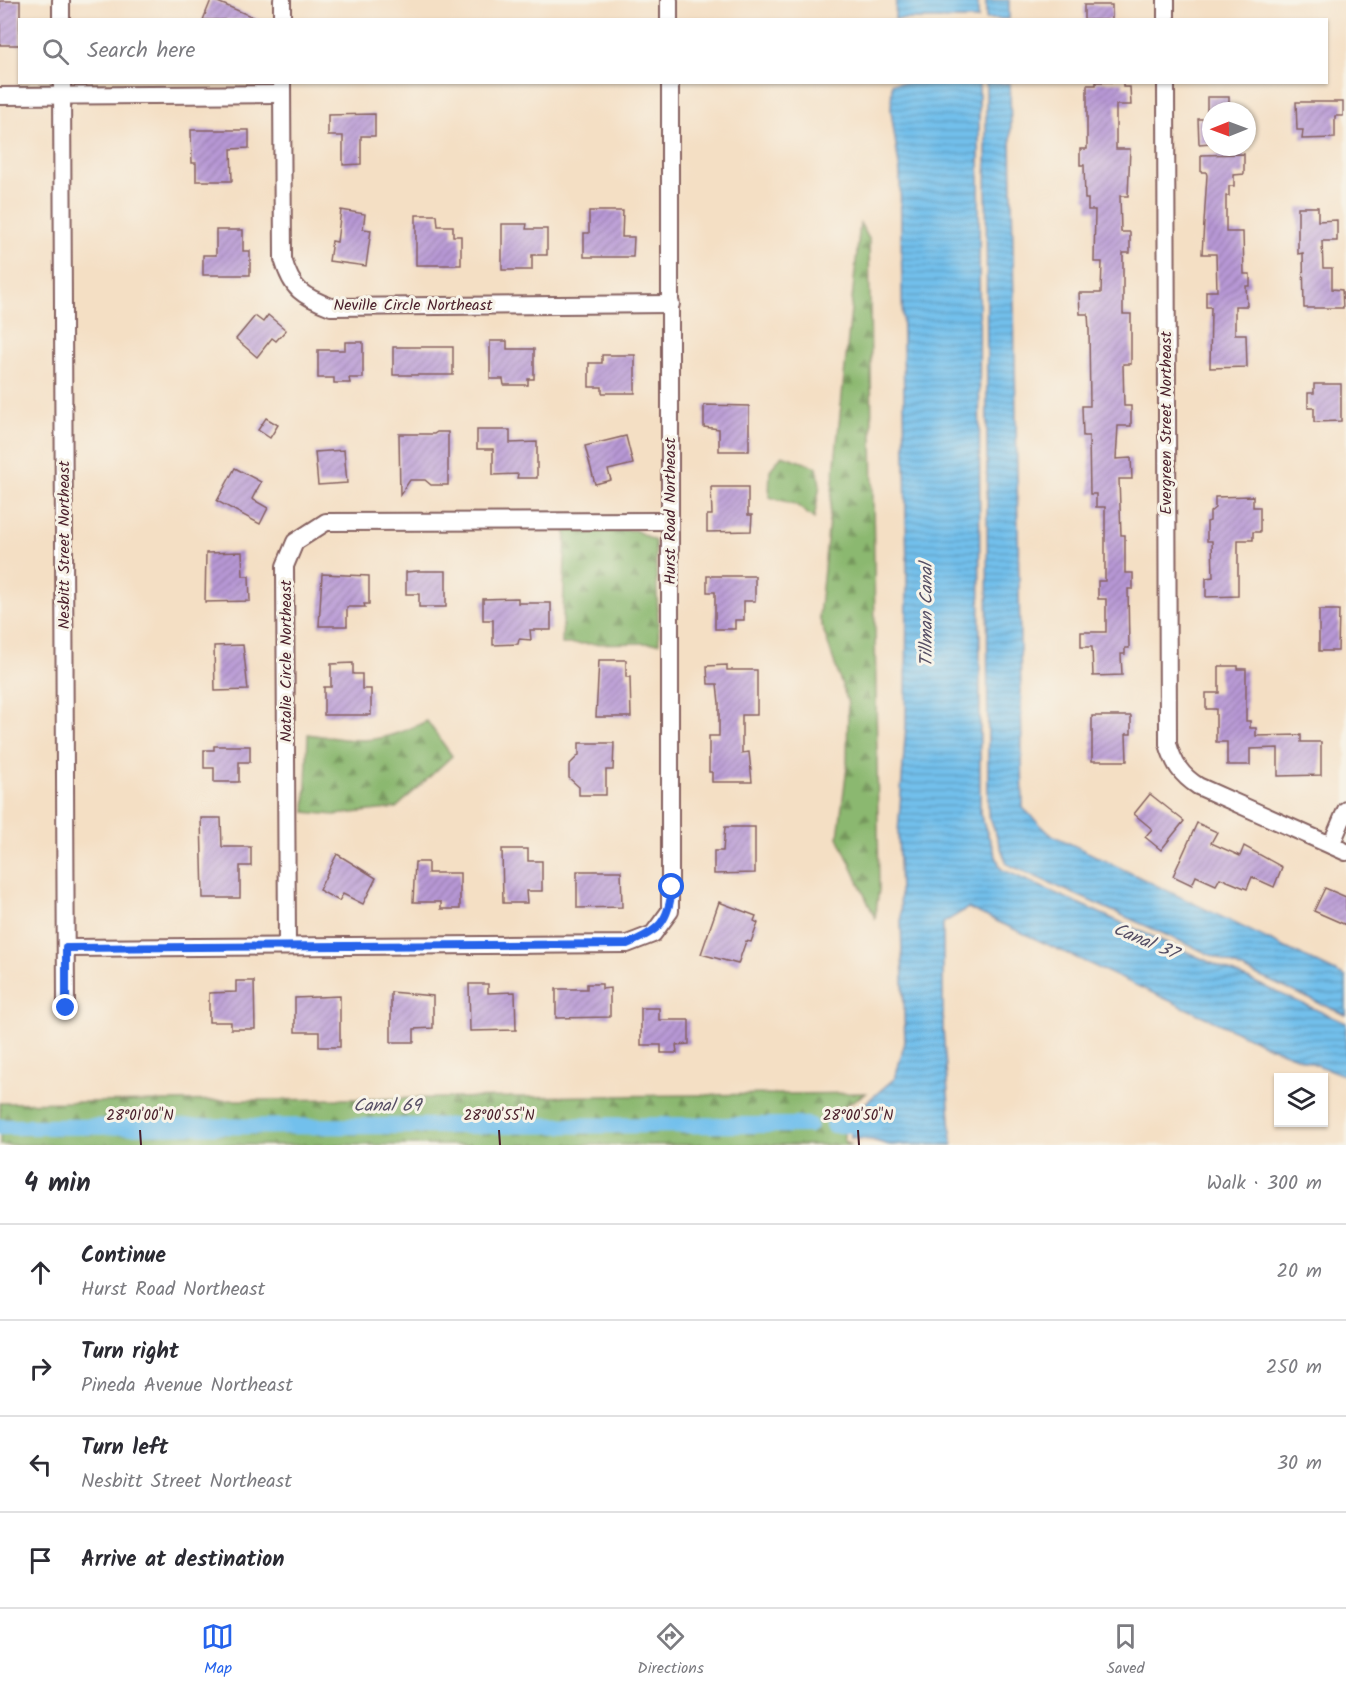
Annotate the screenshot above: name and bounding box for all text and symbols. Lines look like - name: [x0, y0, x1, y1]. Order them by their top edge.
- search box: [18, 18, 1328, 84]
- text: Search here: [87, 34, 195, 69]
- icon: search: [39, 35, 72, 68]
- north arrow: [1202, 102, 1256, 156]
- street label: Neville Circle Northeast: [333, 293, 493, 318]
- street label: Evergreen Street Northeast: [1154, 330, 1179, 515]
- street label: Hurst Road Northeast: [658, 436, 683, 585]
- street label: Nesbitt Street Northeast: [52, 460, 77, 629]
- water label: Tillman Canal: [913, 559, 942, 667]
- street label: Natalie Circle Northeast: [274, 579, 299, 742]
- route start: [658, 873, 684, 899]
- water label: Canal 37: [1108, 915, 1185, 970]
- route end: [52, 994, 78, 1020]
- map controls: [1274, 1073, 1328, 1127]
- button: layers: [1274, 1073, 1328, 1127]
- water label: Canal 69: [353, 1092, 423, 1121]
- text: 28°01'00"N: [106, 1104, 174, 1128]
- text: 28°00'55"N: [463, 1104, 535, 1128]
- text: 28°00'50"N: [823, 1104, 893, 1128]
- text: 4 min: [24, 1163, 91, 1205]
- text: Walk · 300 m: [1207, 1168, 1322, 1200]
- text: Continue: [81, 1239, 166, 1274]
- icon: ahead: [24, 1256, 57, 1289]
- text: 20 m: [1276, 1256, 1322, 1288]
- text: Hurst Road Northeast: [81, 1274, 265, 1306]
- text: Turn right: [81, 1335, 179, 1370]
- icon: right: [24, 1352, 57, 1385]
- text: 250 m: [1266, 1352, 1322, 1384]
- text: Pineda Avenue Northeast: [81, 1370, 293, 1402]
- text: Turn left: [81, 1431, 168, 1466]
- icon: left: [24, 1448, 57, 1481]
- text: 30 m: [1277, 1448, 1322, 1480]
- text: Nesbitt Street Northeast: [81, 1466, 292, 1498]
- text: Arrive at destination: [81, 1543, 284, 1578]
- icon: arrive: [24, 1544, 57, 1577]
- tab: Map: [201, 1620, 234, 1681]
- tab: Directions: [637, 1620, 704, 1681]
- tab: Saved: [1107, 1620, 1145, 1681]

